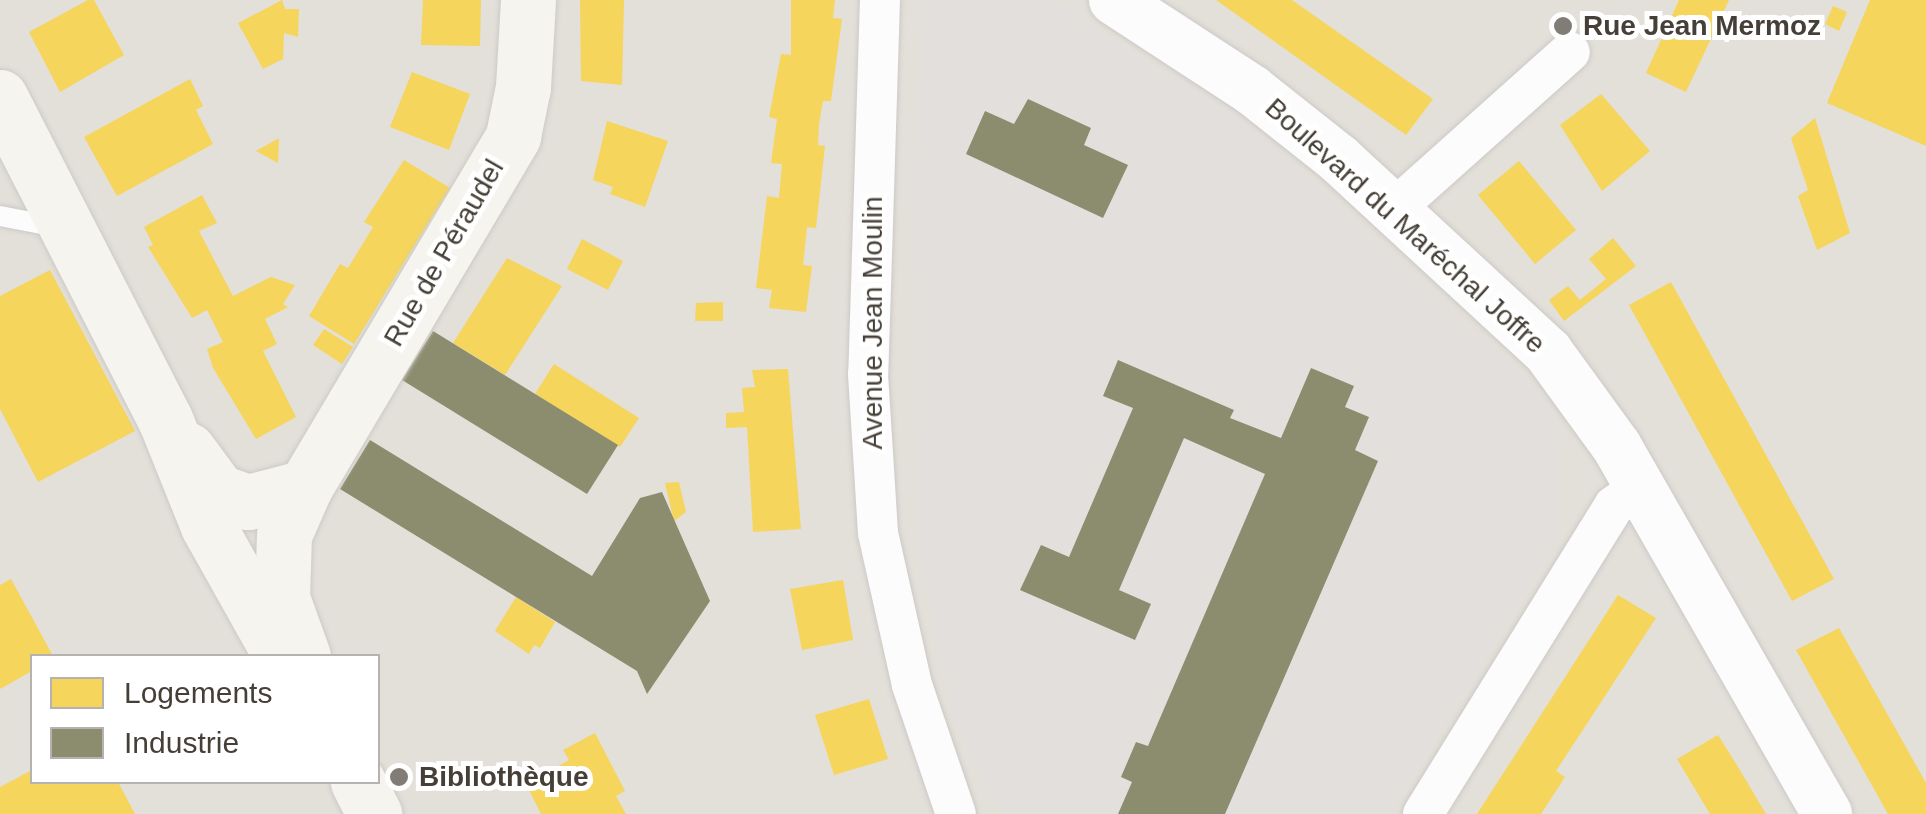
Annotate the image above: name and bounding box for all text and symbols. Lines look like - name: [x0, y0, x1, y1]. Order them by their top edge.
- place label: Rue Jean Mermoz: [1583, 9, 1821, 43]
- marker: Rue Jean Mermoz: [1552, 15, 1574, 37]
- street label: Boulevard du Maréchal Joffre: [1258, 91, 1552, 361]
- street label: Rue de Péraudel: [377, 154, 511, 352]
- street label: Avenue Jean Moulin: [856, 196, 890, 450]
- legend: [30, 654, 380, 784]
- text: Logements: [124, 676, 272, 709]
- text: Industrie: [124, 726, 239, 759]
- place label: Bibliothèque: [419, 760, 589, 794]
- marker: Bibliothèque: [388, 766, 410, 788]

